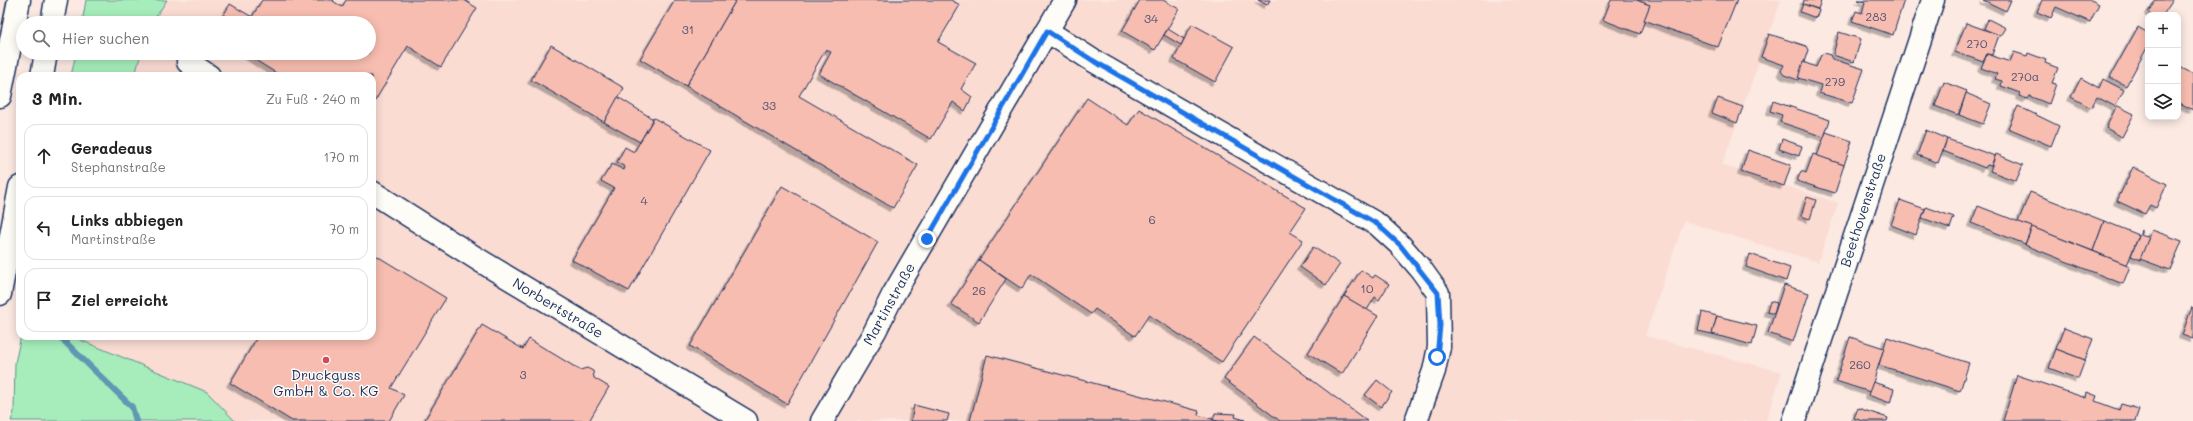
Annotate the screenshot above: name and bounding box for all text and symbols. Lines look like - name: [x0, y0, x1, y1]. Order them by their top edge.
- house number: 283: [1866, 8, 1886, 24]
- house number: 34: [1144, 10, 1158, 26]
- map controls: [2145, 12, 2181, 120]
- button: +: [2145, 12, 2181, 48]
- search box: [16, 16, 376, 60]
- house number: 31: [682, 21, 694, 37]
- icon: search: [30, 27, 52, 49]
- text: Hier suchen: [62, 28, 149, 48]
- house number: 270: [1967, 35, 1988, 51]
- button: −: [2145, 48, 2181, 84]
- house number: 270a: [2011, 68, 2039, 84]
- house number: 279: [1825, 73, 1845, 89]
- button: layers: [2145, 84, 2181, 120]
- text: 3 Min.: [32, 87, 83, 109]
- text: Zu Fuß · 240 m: [266, 90, 360, 107]
- house number: 33: [762, 97, 776, 113]
- text: Geradeaus: [71, 138, 152, 158]
- icon: ahead: [33, 145, 55, 167]
- text: 170 m: [323, 148, 359, 165]
- street label: Beethovenstraße: [1835, 151, 1890, 269]
- text: Stephanstraße: [71, 158, 166, 175]
- house number: 4: [640, 192, 648, 208]
- text: Links abbiegen: [71, 210, 183, 230]
- house number: 6: [1148, 211, 1156, 227]
- icon: left: [33, 217, 55, 239]
- text: 70 m: [329, 220, 359, 237]
- text: Martinstraße: [71, 230, 156, 247]
- route end: [918, 230, 936, 248]
- street label: Martinstraße: [858, 259, 919, 348]
- street label: Norbertstraße: [509, 273, 607, 342]
- house number: 10: [1361, 280, 1374, 296]
- house number: 26: [972, 282, 986, 298]
- icon: arrive: [33, 289, 55, 311]
- text: Ziel erreicht: [71, 290, 168, 310]
- route start: [1428, 348, 1446, 366]
- marker: Druckguss GmbH & Co. KG: [321, 355, 331, 365]
- house number: 260: [1849, 356, 1871, 372]
- place label: Druckguss GmbH & Co. KG: [273, 365, 379, 400]
- house number: 3: [519, 366, 527, 382]

